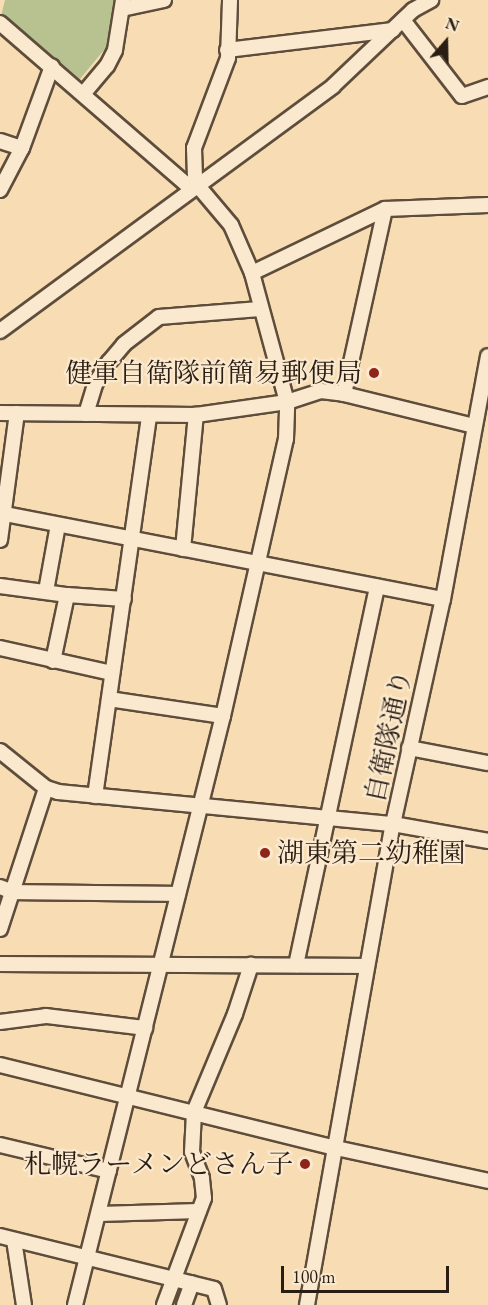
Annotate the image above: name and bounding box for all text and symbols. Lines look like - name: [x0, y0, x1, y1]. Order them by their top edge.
- north arrow: [416, 12, 476, 72]
- text: N: [443, 13, 462, 37]
- place label: 健軍自衛隊前簡易郵便局: [65, 357, 362, 389]
- marker: 健軍自衛隊前簡易郵便局: [367, 366, 381, 380]
- street label: 自衛隊通り: [358, 667, 418, 805]
- place label: 湖東第二幼稚園: [277, 837, 466, 869]
- marker: 湖東第二幼稚園: [258, 846, 272, 860]
- place label: 札幌ラーメンどさん子: [23, 1148, 293, 1180]
- marker: 札幌ラーメンどさん子: [298, 1157, 312, 1171]
- scale bar: [284, 1254, 452, 1292]
- text: 100 m: [292, 1265, 336, 1288]

